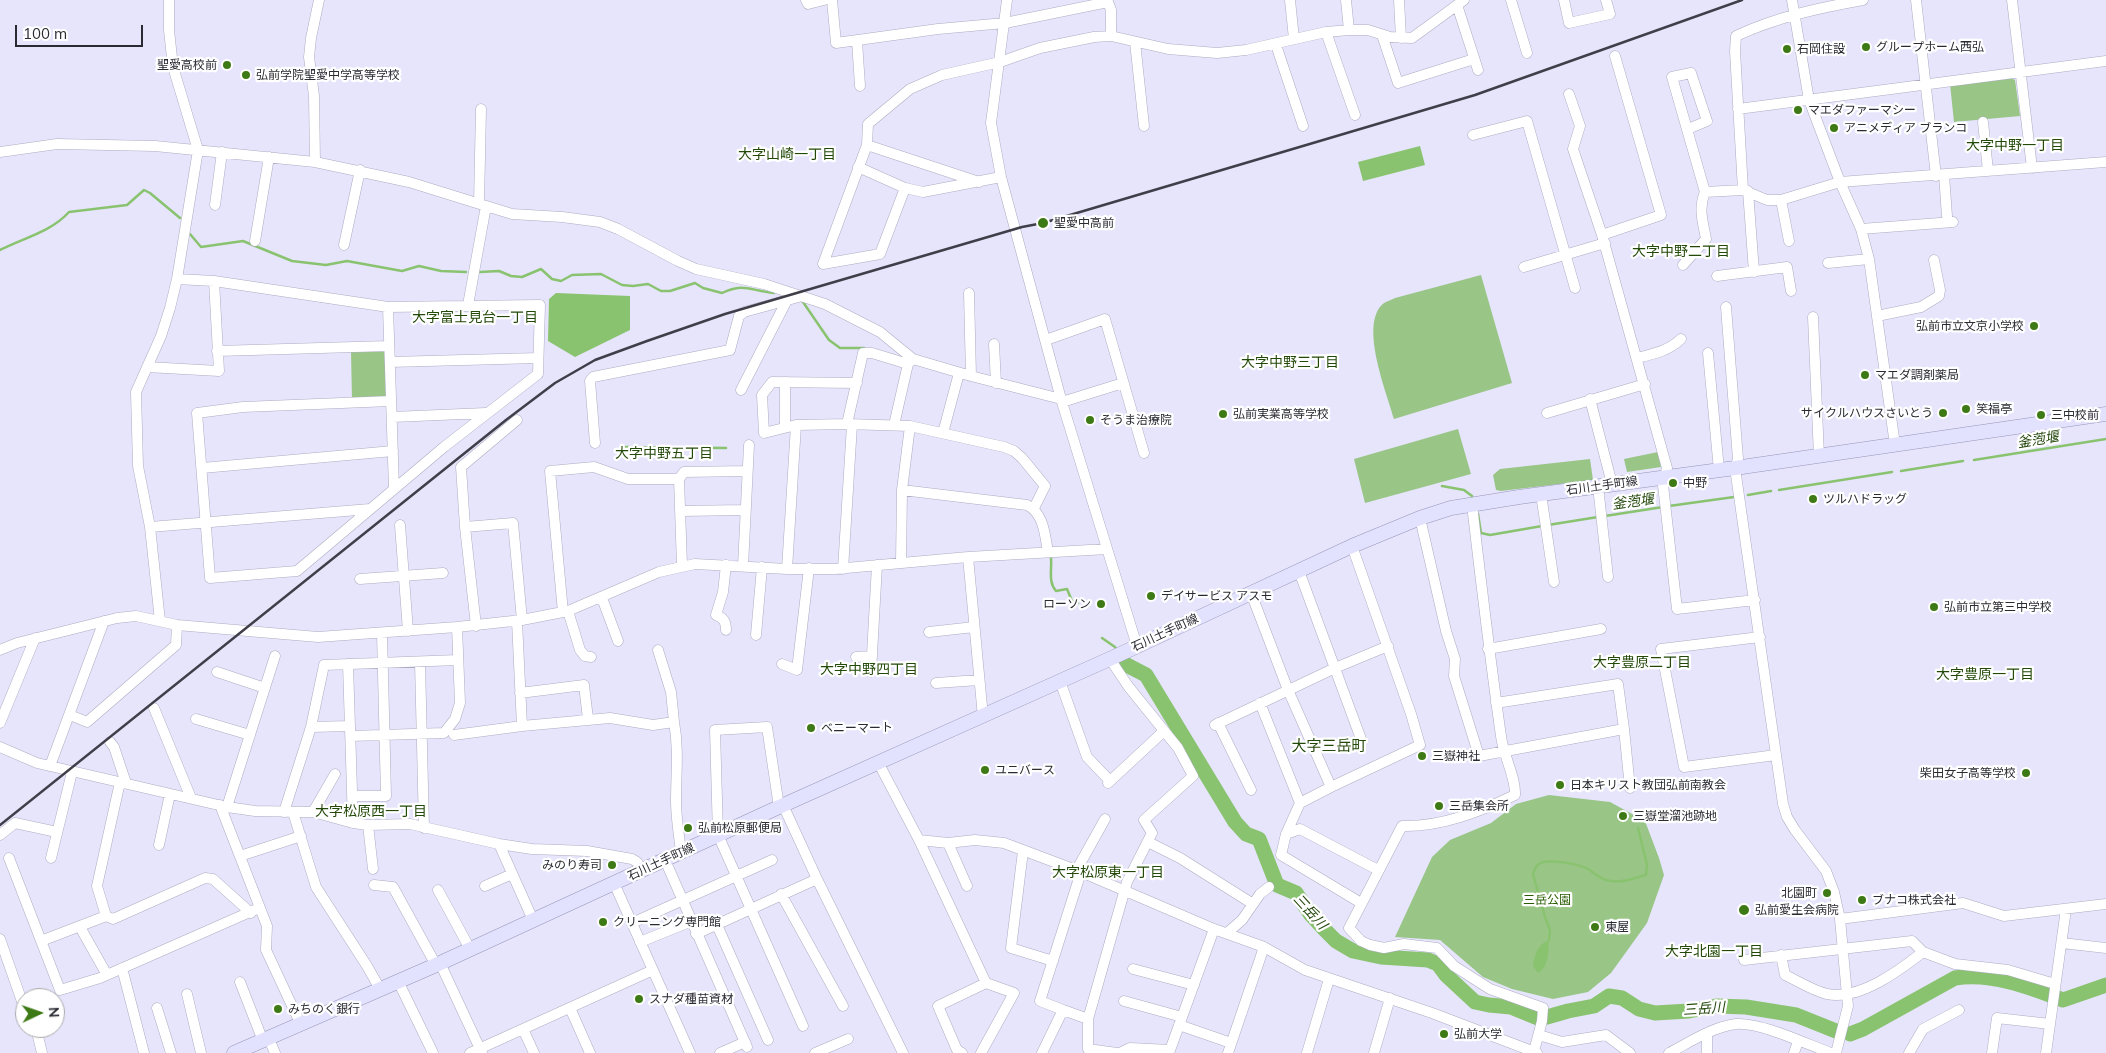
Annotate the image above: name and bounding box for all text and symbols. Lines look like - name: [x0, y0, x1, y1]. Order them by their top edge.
- scale bar: [18, 15, 145, 47]
- text: 100 m: [23, 24, 67, 43]
- place label: グループホーム西弘: [1876, 40, 1984, 54]
- marker: グループホーム西弘: [1860, 41, 1872, 53]
- place label: 石岡住設: [1797, 42, 1845, 56]
- marker: 石岡住設: [1781, 43, 1793, 55]
- place label: 聖愛高校前: [157, 58, 217, 72]
- marker: 聖愛高校前: [221, 59, 233, 71]
- place label: 弘前学院聖愛中学高等学校: [256, 68, 400, 82]
- marker: 弘前学院聖愛中学高等学校: [240, 69, 252, 81]
- place label: マエダファーマシー: [1808, 103, 1916, 117]
- marker: マエダファーマシー: [1792, 104, 1804, 116]
- place label: アニメディア ブランコ: [1844, 121, 1967, 135]
- marker: アニメディア ブランコ: [1828, 122, 1840, 134]
- district label: 大字中野一丁目: [1966, 138, 2064, 154]
- district label: 大字山崎一丁目: [738, 147, 836, 163]
- marker: 聖愛中高前: [1036, 216, 1050, 230]
- place label: 聖愛中高前: [1054, 216, 1114, 230]
- district label: 大字中野二丁目: [1632, 244, 1730, 260]
- district label: 大字富士見台一丁目: [412, 310, 538, 326]
- place label: 弘前市立文京小学校: [1916, 319, 2024, 333]
- marker: 弘前市立文京小学校: [2028, 320, 2040, 332]
- district label: 大字中野三丁目: [1241, 355, 1339, 371]
- place label: マエダ調剤薬局: [1875, 368, 1959, 382]
- marker: マエダ調剤薬局: [1859, 369, 1871, 381]
- place label: 笑福亭: [1976, 402, 2012, 416]
- marker: 笑福亭: [1960, 403, 1972, 415]
- place label: サイクルハウスさいとう: [1801, 406, 1933, 420]
- place label: 弘前実業高等学校: [1233, 407, 1329, 421]
- marker: サイクルハウスさいとう: [1937, 407, 1949, 419]
- marker: 弘前実業高等学校: [1217, 408, 1229, 420]
- place label: 三中校前: [2051, 408, 2099, 422]
- marker: 三中校前: [2035, 409, 2047, 421]
- place label: そうま治療院: [1100, 413, 1172, 427]
- marker: そうま治療院: [1084, 414, 1096, 426]
- water label: 釜萢堰: [2016, 428, 2060, 452]
- district label: 大字中野五丁目: [615, 446, 713, 462]
- street label: 石川土手町線: [1565, 474, 1639, 498]
- place label: 中野: [1683, 476, 1707, 490]
- marker: 中野: [1667, 477, 1679, 489]
- water label: 釜萢堰: [1611, 491, 1655, 513]
- place label: ツルハドラッグ: [1823, 492, 1907, 506]
- marker: ツルハドラッグ: [1807, 493, 1819, 505]
- place label: デイサービス アスモ: [1161, 589, 1272, 603]
- marker: デイサービス アスモ: [1145, 590, 1157, 602]
- place label: ローソン: [1043, 597, 1091, 611]
- marker: ローソン: [1095, 598, 1107, 610]
- place label: 弘前市立第三中学校: [1944, 600, 2052, 614]
- marker: 弘前市立第三中学校: [1928, 601, 1940, 613]
- street label: 石川土手町線: [1129, 611, 1201, 655]
- district label: 大字豊原二丁目: [1593, 655, 1691, 671]
- district label: 大字中野四丁目: [820, 662, 918, 678]
- district label: 大字豊原一丁目: [1936, 667, 2034, 683]
- place label: ベニーマート: [821, 721, 893, 735]
- marker: ベニーマート: [805, 722, 817, 734]
- district label: 大字三岳町: [1292, 737, 1366, 755]
- place label: 三嶽神社: [1432, 749, 1480, 763]
- marker: 三嶽神社: [1416, 750, 1428, 762]
- place label: ユニバース: [995, 763, 1055, 777]
- marker: ユニバース: [979, 764, 991, 776]
- place label: 柴田女子高等学校: [1920, 766, 2016, 780]
- marker: 柴田女子高等学校: [2020, 767, 2032, 779]
- place label: 日本キリスト教団弘前南教会: [1570, 778, 1726, 792]
- marker: 日本キリスト教団弘前南教会: [1554, 779, 1566, 791]
- place label: 三岳集会所: [1449, 799, 1509, 813]
- marker: 三岳集会所: [1433, 800, 1445, 812]
- district label: 大字松原西一丁目: [315, 804, 427, 820]
- place label: 三嶽堂溜池跡地: [1633, 809, 1717, 823]
- marker: 三嶽堂溜池跡地: [1617, 810, 1629, 822]
- place label: 弘前松原郵便局: [698, 821, 782, 835]
- marker: 弘前松原郵便局: [682, 822, 694, 834]
- street label: 石川土手町線: [625, 840, 697, 884]
- place label: みのり寿司: [542, 858, 602, 872]
- marker: みのり寿司: [606, 859, 618, 871]
- district label: 大字松原東一丁目: [1052, 865, 1164, 881]
- place label: 北園町: [1781, 886, 1817, 900]
- marker: 北園町: [1821, 887, 1833, 899]
- water label: 三岳川: [1290, 891, 1330, 933]
- park label: 三岳公園: [1523, 893, 1571, 907]
- place label: ブナコ株式会社: [1872, 893, 1956, 907]
- marker: ブナコ株式会社: [1856, 894, 1868, 906]
- marker: 弘前愛生会病院: [1737, 903, 1751, 917]
- place label: 弘前愛生会病院: [1755, 903, 1839, 917]
- place label: クリーニング専門館: [613, 915, 721, 929]
- marker: クリーニング専門館: [597, 916, 609, 928]
- place label: 東屋: [1605, 920, 1629, 934]
- marker: 東屋: [1589, 921, 1601, 933]
- district label: 大字北園一丁目: [1665, 944, 1763, 960]
- north arrow: [15, 988, 65, 1038]
- place label: スナダ種苗資材: [649, 992, 733, 1006]
- marker: スナダ種苗資材: [633, 993, 645, 1005]
- water label: 三岳川: [1682, 999, 1726, 1019]
- place label: みちのく銀行: [288, 1002, 360, 1016]
- marker: みちのく銀行: [272, 1003, 284, 1015]
- text: N: [45, 1007, 63, 1018]
- place label: 弘前大学: [1454, 1027, 1502, 1041]
- marker: 弘前大学: [1438, 1028, 1450, 1040]

